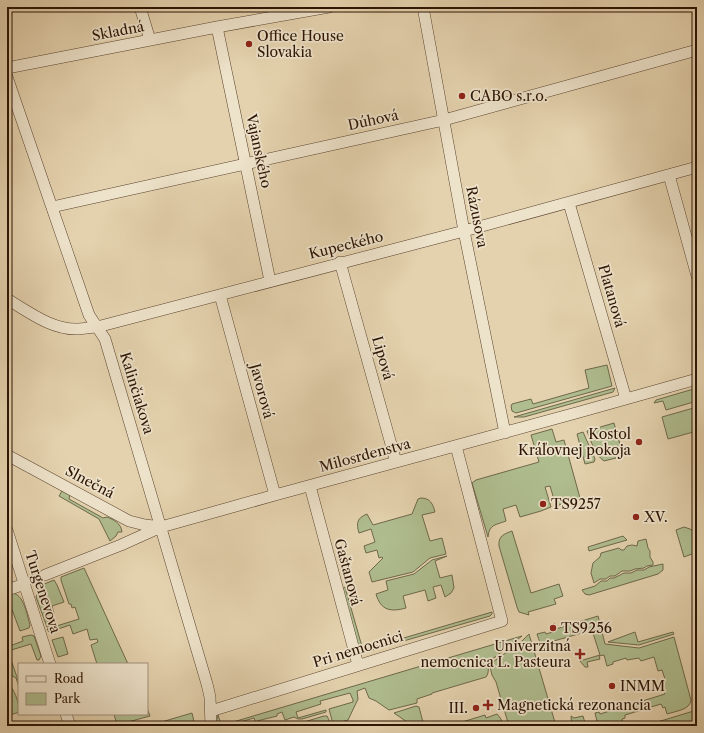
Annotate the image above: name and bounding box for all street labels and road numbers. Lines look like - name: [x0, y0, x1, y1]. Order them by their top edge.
- street label: Skladná: [90, 17, 146, 45]
- street label: Dúhová: [346, 106, 401, 134]
- street label: Vajanského: [242, 111, 276, 190]
- street label: Rázusova: [462, 185, 492, 250]
- street label: Kupeckého: [307, 227, 385, 263]
- street label: Platanová: [594, 262, 630, 330]
- street label: Lipová: [368, 334, 398, 383]
- street label: Kalinčiakova: [116, 350, 158, 437]
- street label: Javorová: [246, 360, 278, 421]
- street label: Milosrdenstva: [317, 434, 413, 476]
- street label: Slnečná: [62, 462, 118, 503]
- street label: Gaštanová: [330, 537, 366, 608]
- street label: Turgenevova: [21, 548, 65, 636]
- street label: Pri nemocnici: [311, 627, 405, 671]

